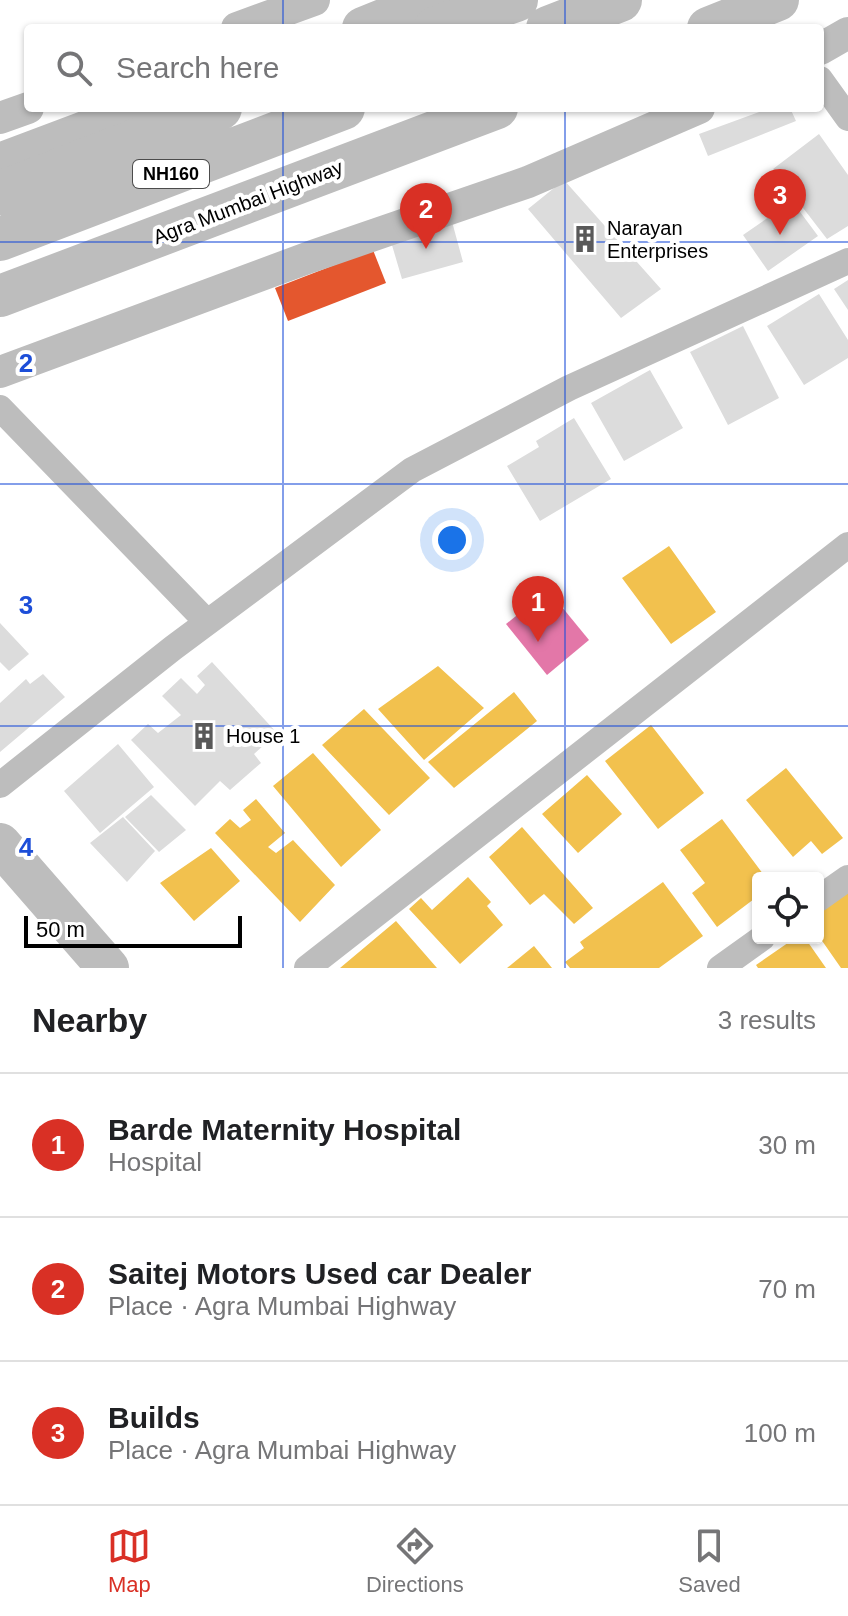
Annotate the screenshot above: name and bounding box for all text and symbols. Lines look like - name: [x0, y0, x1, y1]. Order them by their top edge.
- search box: [24, 24, 824, 112]
- icon: search: [52, 46, 96, 90]
- text: Search here: [116, 51, 279, 84]
- street label: Agra Mumbai Highway: [150, 156, 346, 248]
- road number: NH160: [133, 160, 209, 188]
- pin: 3: [754, 169, 806, 235]
- pin: 2: [400, 183, 452, 249]
- place label: Narayan Enterprises: [607, 217, 708, 262]
- building icon: Narayan Enterprises: [570, 224, 600, 254]
- text: 2: [19, 348, 33, 378]
- your location: [432, 520, 472, 560]
- pin: 1: [512, 576, 564, 642]
- text: 3: [19, 590, 33, 620]
- building icon: House 1: [189, 721, 219, 751]
- place label: House 1: [226, 725, 301, 747]
- text: 4: [19, 832, 34, 862]
- map controls: [752, 872, 824, 944]
- button: locate: [752, 872, 824, 944]
- scale bar: [24, 912, 242, 948]
- text: 50 m: [36, 917, 85, 942]
- text: Nearby: [32, 1001, 147, 1039]
- text: 3 results: [718, 1005, 816, 1035]
- text: Barde Maternity Hospital: [108, 1113, 461, 1146]
- text: 1: [51, 1130, 65, 1160]
- text: 30 m: [758, 1130, 816, 1160]
- text: Hospital: [108, 1147, 202, 1177]
- text: Saitej Motors Used car Dealer: [108, 1257, 532, 1290]
- text: 2: [51, 1274, 65, 1304]
- text: 70 m: [758, 1274, 816, 1304]
- text: Place · Agra Mumbai Highway: [108, 1291, 456, 1321]
- text: Builds: [108, 1401, 200, 1434]
- text: 3: [51, 1418, 65, 1448]
- text: 100 m: [744, 1418, 816, 1448]
- text: Place · Agra Mumbai Highway: [108, 1435, 456, 1465]
- tab: Map: [107, 1524, 151, 1598]
- tab: Directions: [366, 1524, 464, 1598]
- tab: Saved: [678, 1524, 741, 1598]

